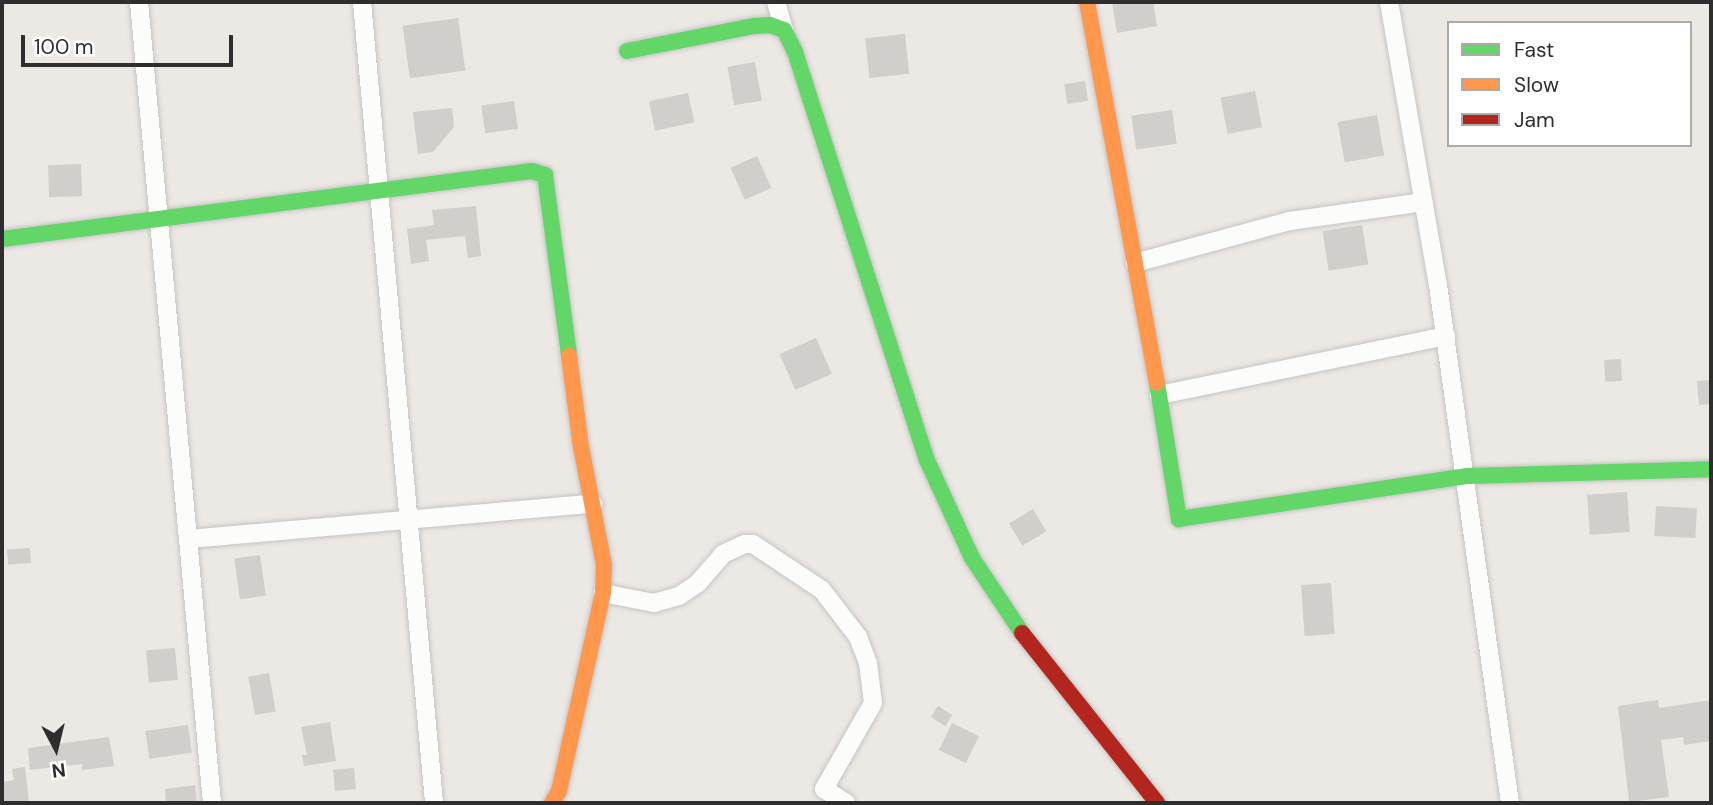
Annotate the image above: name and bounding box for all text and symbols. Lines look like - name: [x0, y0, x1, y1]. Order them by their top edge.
- scale bar: [24, 21, 236, 65]
- legend: [1447, 21, 1692, 147]
- text: 100 m: [34, 33, 94, 61]
- text: Fast: [1514, 36, 1554, 64]
- text: Slow: [1514, 71, 1559, 99]
- text: Jam: [1514, 106, 1555, 134]
- north arrow: [21, 714, 91, 784]
- text: N: [50, 757, 67, 784]

